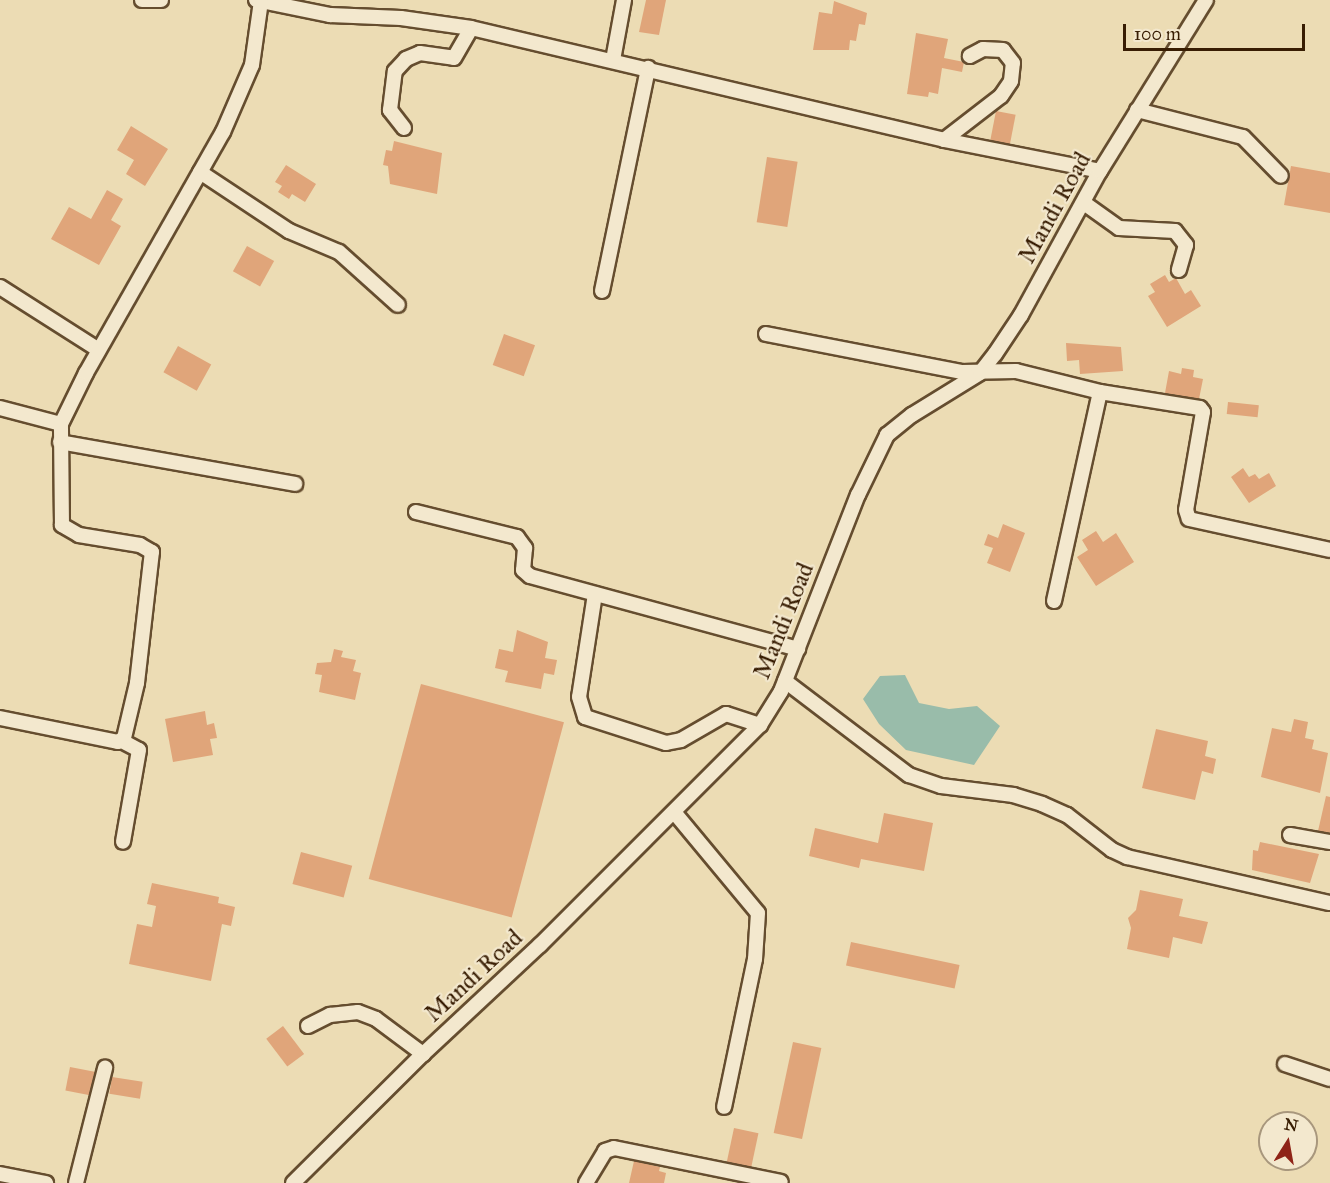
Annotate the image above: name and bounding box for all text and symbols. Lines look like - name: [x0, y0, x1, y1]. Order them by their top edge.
- scale bar: [1126, 12, 1308, 50]
- text: 100 m: [1134, 23, 1181, 45]
- street label: Mandi Road: [1013, 147, 1097, 269]
- street label: Mandi Road: [748, 559, 820, 683]
- street label: Mandi Road: [419, 924, 529, 1028]
- north arrow: [1258, 1111, 1318, 1171]
- text: N: [1283, 1114, 1300, 1135]

